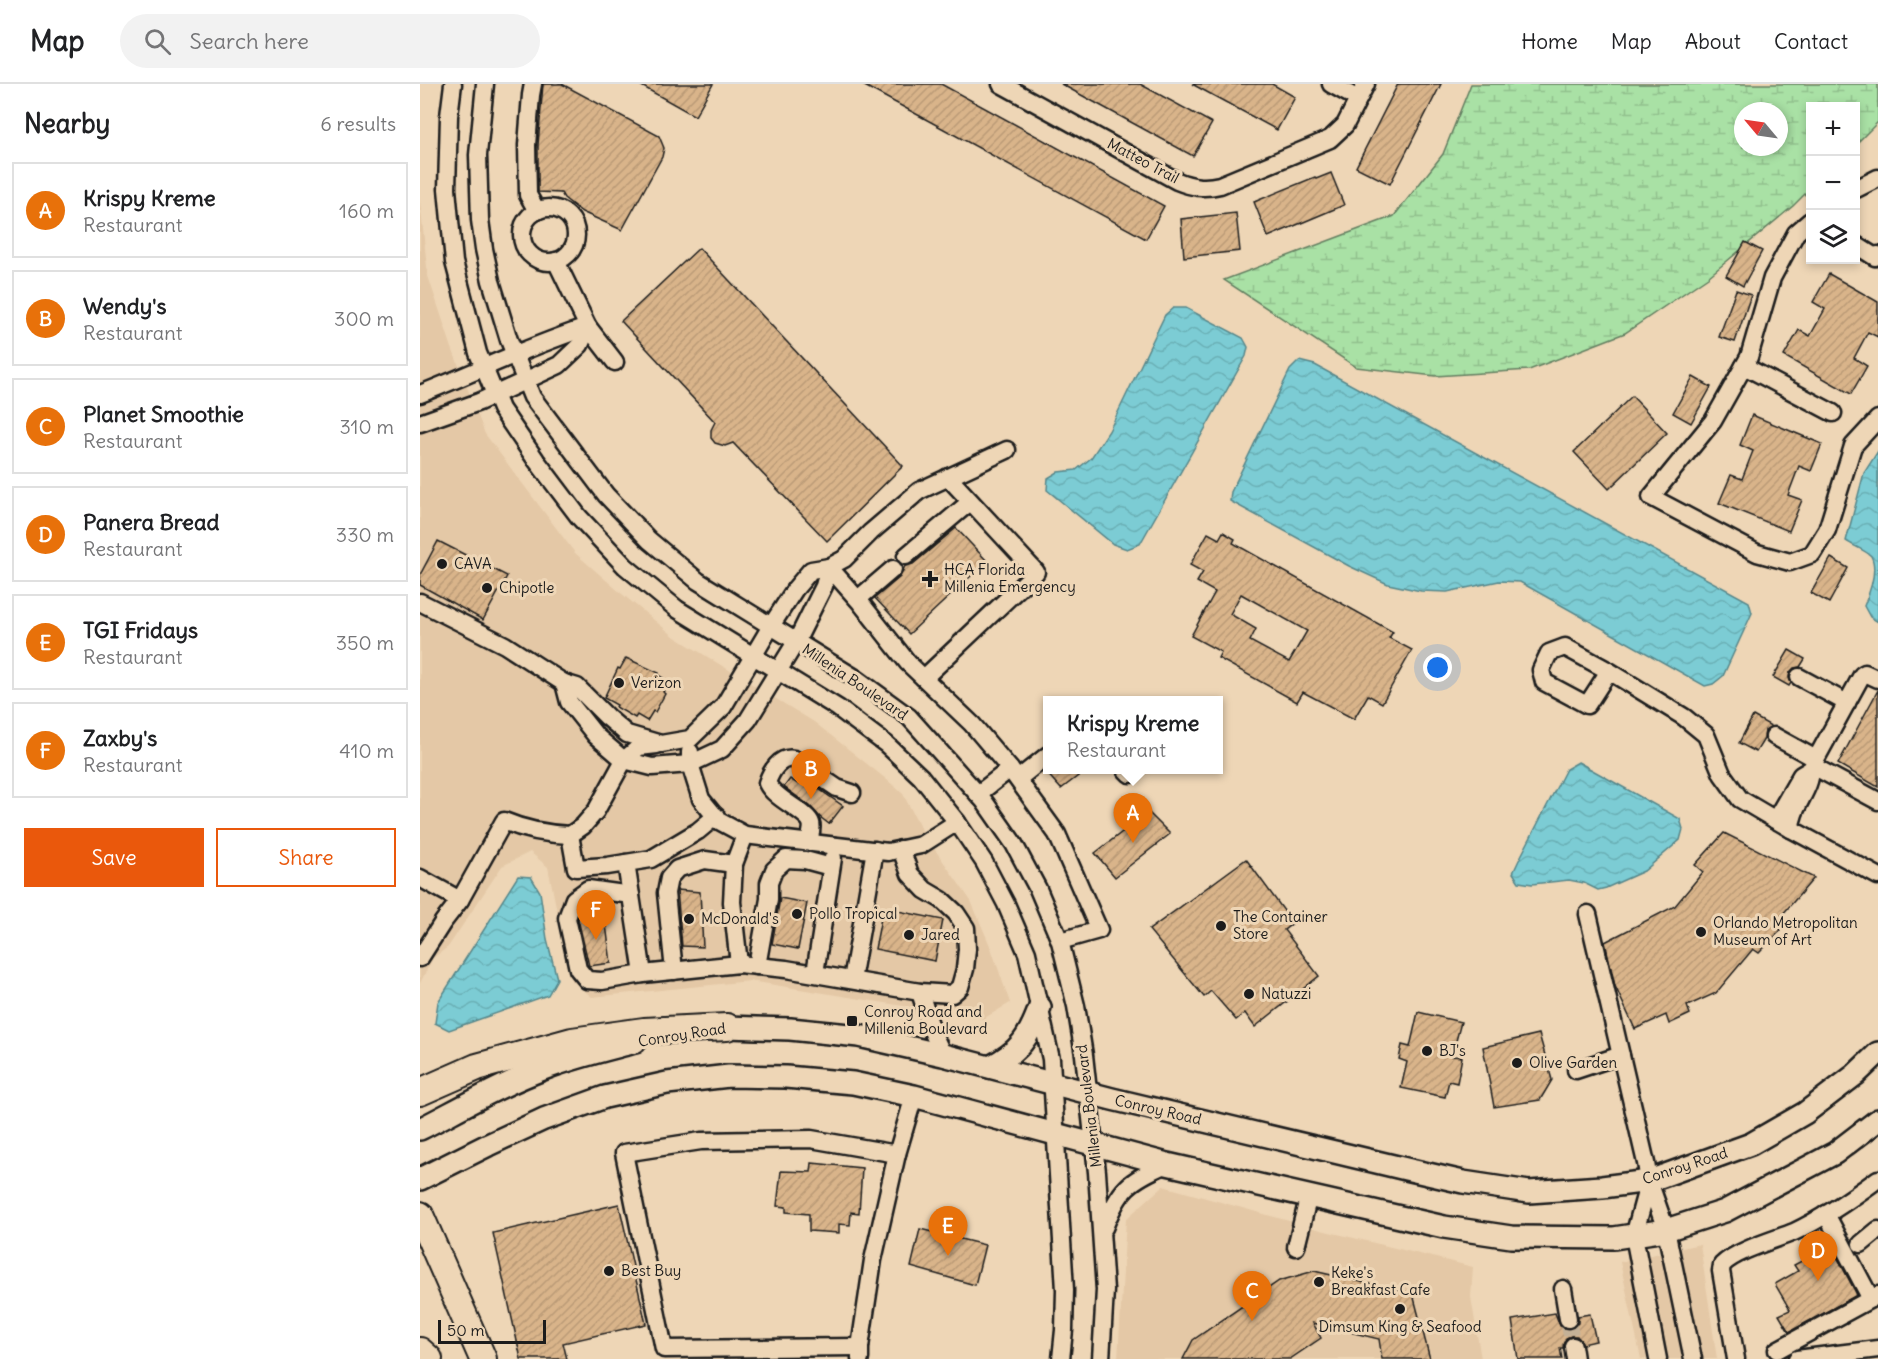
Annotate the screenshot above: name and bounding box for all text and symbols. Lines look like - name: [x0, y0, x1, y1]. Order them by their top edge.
- search box: [120, 14, 540, 68]
- text: Map: [30, 23, 84, 59]
- icon: search: [141, 25, 174, 58]
- text: Search here: [189, 27, 309, 55]
- text: Home: [1521, 28, 1578, 55]
- text: Map: [1611, 28, 1652, 55]
- text: About: [1685, 28, 1741, 55]
- text: Contact: [1774, 28, 1848, 55]
- north arrow: [1734, 102, 1788, 156]
- map controls: [1806, 102, 1860, 264]
- button: +: [1806, 102, 1860, 156]
- text: Nearby: [24, 107, 110, 140]
- text: 6 results: [320, 111, 396, 136]
- street label: Matteo Trail: [1104, 134, 1182, 187]
- button: −: [1806, 156, 1860, 210]
- text: Krispy Kreme: [83, 184, 216, 212]
- text: A: [39, 198, 52, 223]
- text: 160 m: [339, 198, 394, 223]
- button: layers: [1806, 210, 1860, 264]
- text: Restaurant: [83, 212, 182, 237]
- text: Wendy's: [83, 292, 166, 320]
- text: B: [39, 306, 52, 331]
- text: 300 m: [334, 306, 394, 331]
- text: Restaurant: [83, 320, 182, 345]
- text: Planet Smoothie: [83, 400, 244, 428]
- text: C: [39, 414, 52, 439]
- text: 310 m: [339, 414, 394, 439]
- text: Restaurant: [83, 428, 182, 453]
- text: Panera Bread: [83, 508, 219, 536]
- text: D: [38, 522, 53, 547]
- text: 330 m: [336, 522, 394, 547]
- text: Restaurant: [83, 536, 182, 561]
- place label: CAVA: [454, 554, 492, 573]
- marker: CAVA: [435, 557, 449, 571]
- place label: HCA Florida Millenia Emergency: [944, 560, 1076, 596]
- marker: HCA Florida Millenia Emergency: [921, 570, 939, 588]
- place label: Chipotle: [499, 578, 554, 597]
- marker: Chipotle: [480, 581, 494, 595]
- text: TGI Fridays: [83, 616, 198, 644]
- text: E: [40, 630, 51, 655]
- text: 350 m: [336, 630, 394, 655]
- street label: Millenia Boulevard: [799, 639, 912, 724]
- text: Restaurant: [83, 644, 182, 669]
- your location: [1423, 653, 1452, 682]
- place label: Verizon: [631, 673, 682, 692]
- marker: Verizon: [612, 676, 626, 690]
- popup: [1043, 696, 1223, 774]
- text: Krispy Kreme: [1067, 709, 1199, 737]
- text: Zaxby's: [83, 724, 157, 752]
- text: Restaurant: [1067, 737, 1166, 762]
- text: F: [40, 738, 51, 763]
- text: 410 m: [339, 738, 394, 763]
- pin: B: [792, 750, 830, 799]
- text: Restaurant: [83, 752, 182, 777]
- pin: A: [1114, 794, 1152, 843]
- button: Save: [24, 828, 204, 887]
- button: Share: [216, 828, 396, 887]
- pin: F: [576, 890, 615, 940]
- place label: Pollo Tropical: [809, 904, 897, 923]
- marker: Pollo Tropical: [790, 907, 804, 921]
- place label: The Container Store: [1233, 907, 1328, 943]
- place label: McDonald's: [701, 909, 779, 928]
- marker: McDonald's: [682, 912, 696, 926]
- place label: Orlando Metropolitan Museum of Art: [1713, 913, 1858, 949]
- marker: The Container Store: [1214, 919, 1228, 933]
- place label: Jared: [921, 925, 960, 944]
- marker: Orlando Metropolitan Museum of Art: [1694, 925, 1708, 939]
- marker: Jared: [902, 928, 916, 942]
- place label: Natuzzi: [1261, 984, 1311, 1003]
- marker: Natuzzi: [1242, 987, 1256, 1001]
- place label: Conroy Road and Millenia Boulevard: [864, 1002, 988, 1038]
- marker: Conroy Road and Millenia Boulevard: [845, 1014, 859, 1028]
- street label: Conroy Road: [637, 1018, 727, 1051]
- place label: BJ's: [1439, 1041, 1466, 1060]
- street label: Millenia Boulevard: [1072, 1043, 1105, 1168]
- marker: BJ's: [1420, 1044, 1434, 1058]
- place label: Olive Garden: [1529, 1053, 1617, 1072]
- marker: Olive Garden: [1510, 1056, 1524, 1070]
- street label: Conroy Road: [1113, 1090, 1204, 1129]
- street label: Conroy Road: [1640, 1143, 1730, 1188]
- pin: E: [928, 1206, 968, 1256]
- pin: D: [1798, 1232, 1838, 1281]
- place label: Best Buy: [621, 1261, 681, 1280]
- place label: Keke's Breakfast Cafe: [1331, 1263, 1430, 1299]
- marker: Best Buy: [602, 1264, 616, 1278]
- pin: C: [1232, 1272, 1272, 1321]
- marker: Keke's Breakfast Cafe: [1312, 1275, 1326, 1289]
- marker: Dimsum King & Seafood: [1393, 1302, 1407, 1316]
- scale bar: [438, 1317, 546, 1344]
- place label: Dimsum King & Seafood: [1318, 1317, 1482, 1336]
- text: 50 m: [447, 1320, 485, 1340]

